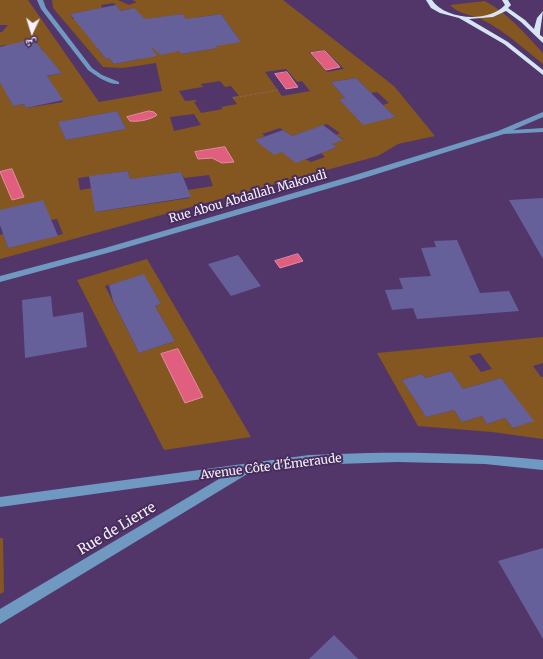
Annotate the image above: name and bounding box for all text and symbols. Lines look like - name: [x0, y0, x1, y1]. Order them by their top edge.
- north arrow: [12, 12, 52, 52]
- text: ش: [25, 37, 37, 51]
- street label: Rue Abou Abdallah Makoudi: [167, 168, 329, 226]
- street label: Avenue Côte d'Émeraude: [200, 451, 342, 483]
- street label: Rue de Lierre: [75, 499, 159, 559]

